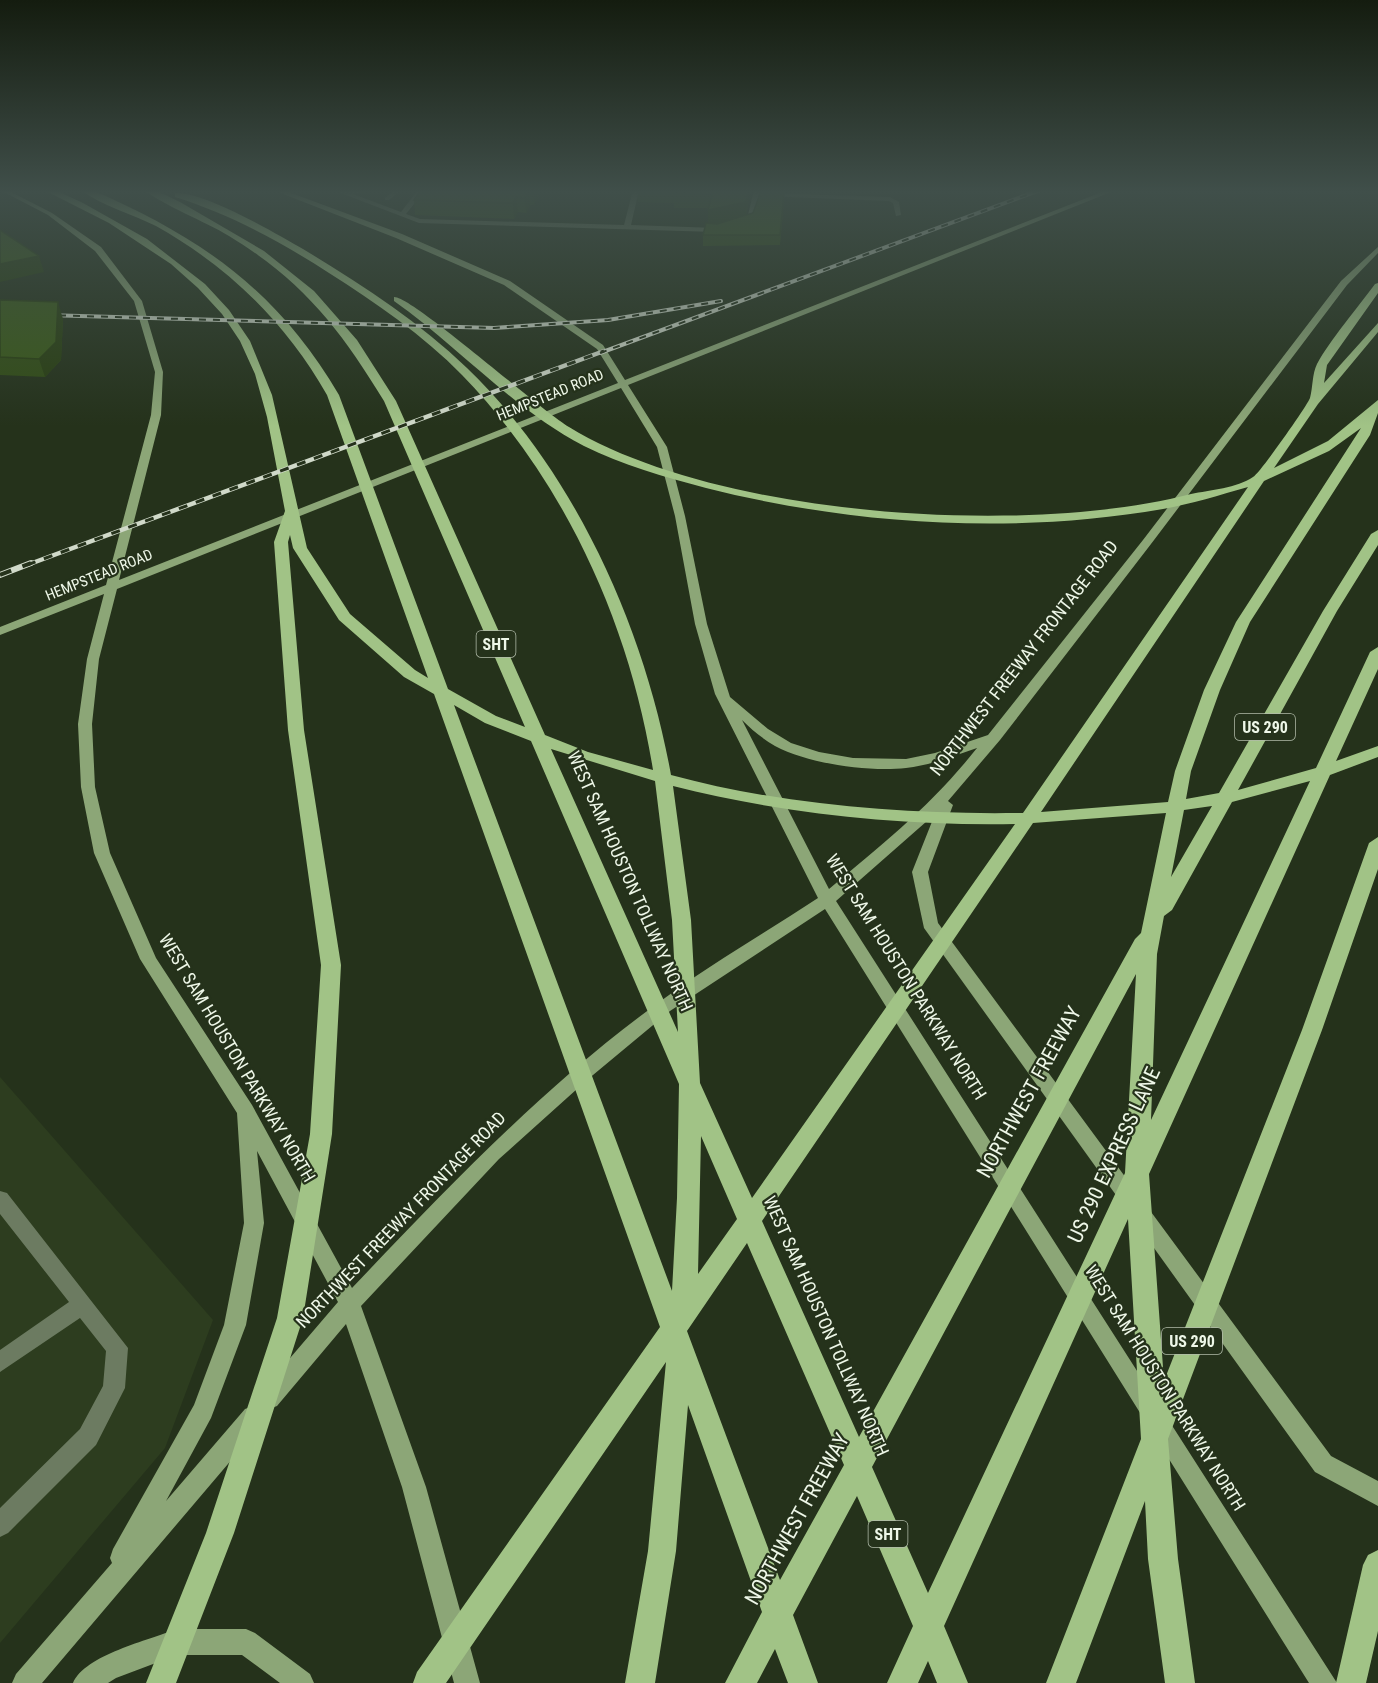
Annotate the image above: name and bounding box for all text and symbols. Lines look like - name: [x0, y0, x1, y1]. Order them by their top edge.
- street label: HEMPSTEAD ROAD: [494, 365, 606, 425]
- street label: NORTHWEST FREEWAY FRONTAGE ROAD: [925, 536, 1122, 779]
- street label: HEMPSTEAD ROAD: [43, 545, 155, 605]
- road number: SHT: [476, 631, 516, 657]
- road number: US 290: [1235, 714, 1295, 740]
- street label: WEST SAM HOUSTON TOLLWAY NORTH: [563, 747, 698, 1014]
- street label: WEST SAM HOUSTON PARKWAY NORTH: [822, 850, 991, 1103]
- street label: WEST SAM HOUSTON PARKWAY NORTH: [155, 930, 320, 1186]
- street label: NORTHWEST FREEWAY: [972, 1002, 1086, 1182]
- street label: US 290 EXPRESS LANE: [1063, 1063, 1165, 1247]
- street label: NORTHWEST FREEWAY FRONTAGE ROAD: [291, 1107, 510, 1332]
- street label: WEST SAM HOUSTON TOLLWAY NORTH: [759, 1192, 894, 1459]
- street label: WEST SAM HOUSTON PARKWAY NORTH: [1081, 1261, 1250, 1514]
- road number: US 290: [1162, 1328, 1222, 1354]
- street label: NORTHWEST FREEWAY: [740, 1429, 854, 1609]
- road number: SHT: [868, 1521, 908, 1547]

